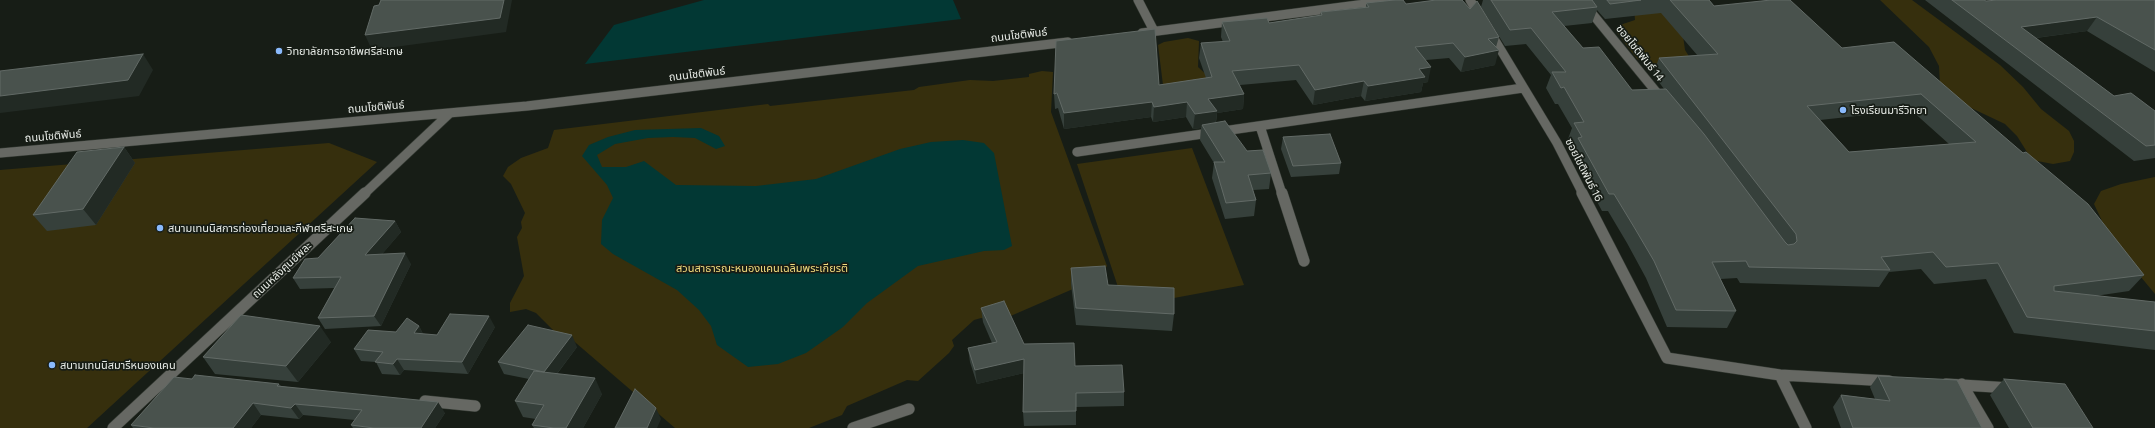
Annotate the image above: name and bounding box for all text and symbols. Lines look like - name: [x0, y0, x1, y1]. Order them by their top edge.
- street label: ซอยโชติพันธ์ 14: [1613, 22, 1667, 84]
- street label: ถนนโชติพันธ์: [990, 25, 1048, 45]
- place label: วิทยาลัยการอาชีพศรีสะเกษ: [287, 44, 403, 58]
- marker: วิทยาลัยการอาชีพศรีสะเกษ: [274, 46, 284, 56]
- street label: ถนนโชติพันธ์: [668, 64, 726, 84]
- street label: ถนนโชติพันธ์: [347, 98, 405, 116]
- place label: โรงเรียนมารีวิทยา: [1851, 103, 1927, 117]
- marker: โรงเรียนมารีวิทยา: [1838, 105, 1848, 115]
- street label: ถนนโชติพันธ์: [24, 127, 82, 145]
- street label: ซอยโชติพันธ์ 16: [1562, 136, 1606, 204]
- place label: สนามเทนนิสการท่องเที่ยวและกีฬาศรีสะเกษ: [168, 221, 353, 235]
- marker: สนามเทนนิสการท่องเที่ยวและกีฬาศรีสะเกษ: [155, 223, 165, 233]
- street label: ถนนหลังศูนย์พละ: [249, 239, 315, 301]
- park label: สวนสาธารณะหนองแคนเฉลิมพระเกียรติ: [676, 261, 848, 275]
- place label: สนามเทนนิสมารีหนองแคน: [60, 358, 176, 372]
- marker: สนามเทนนิสมารีหนองแคน: [47, 360, 57, 370]

